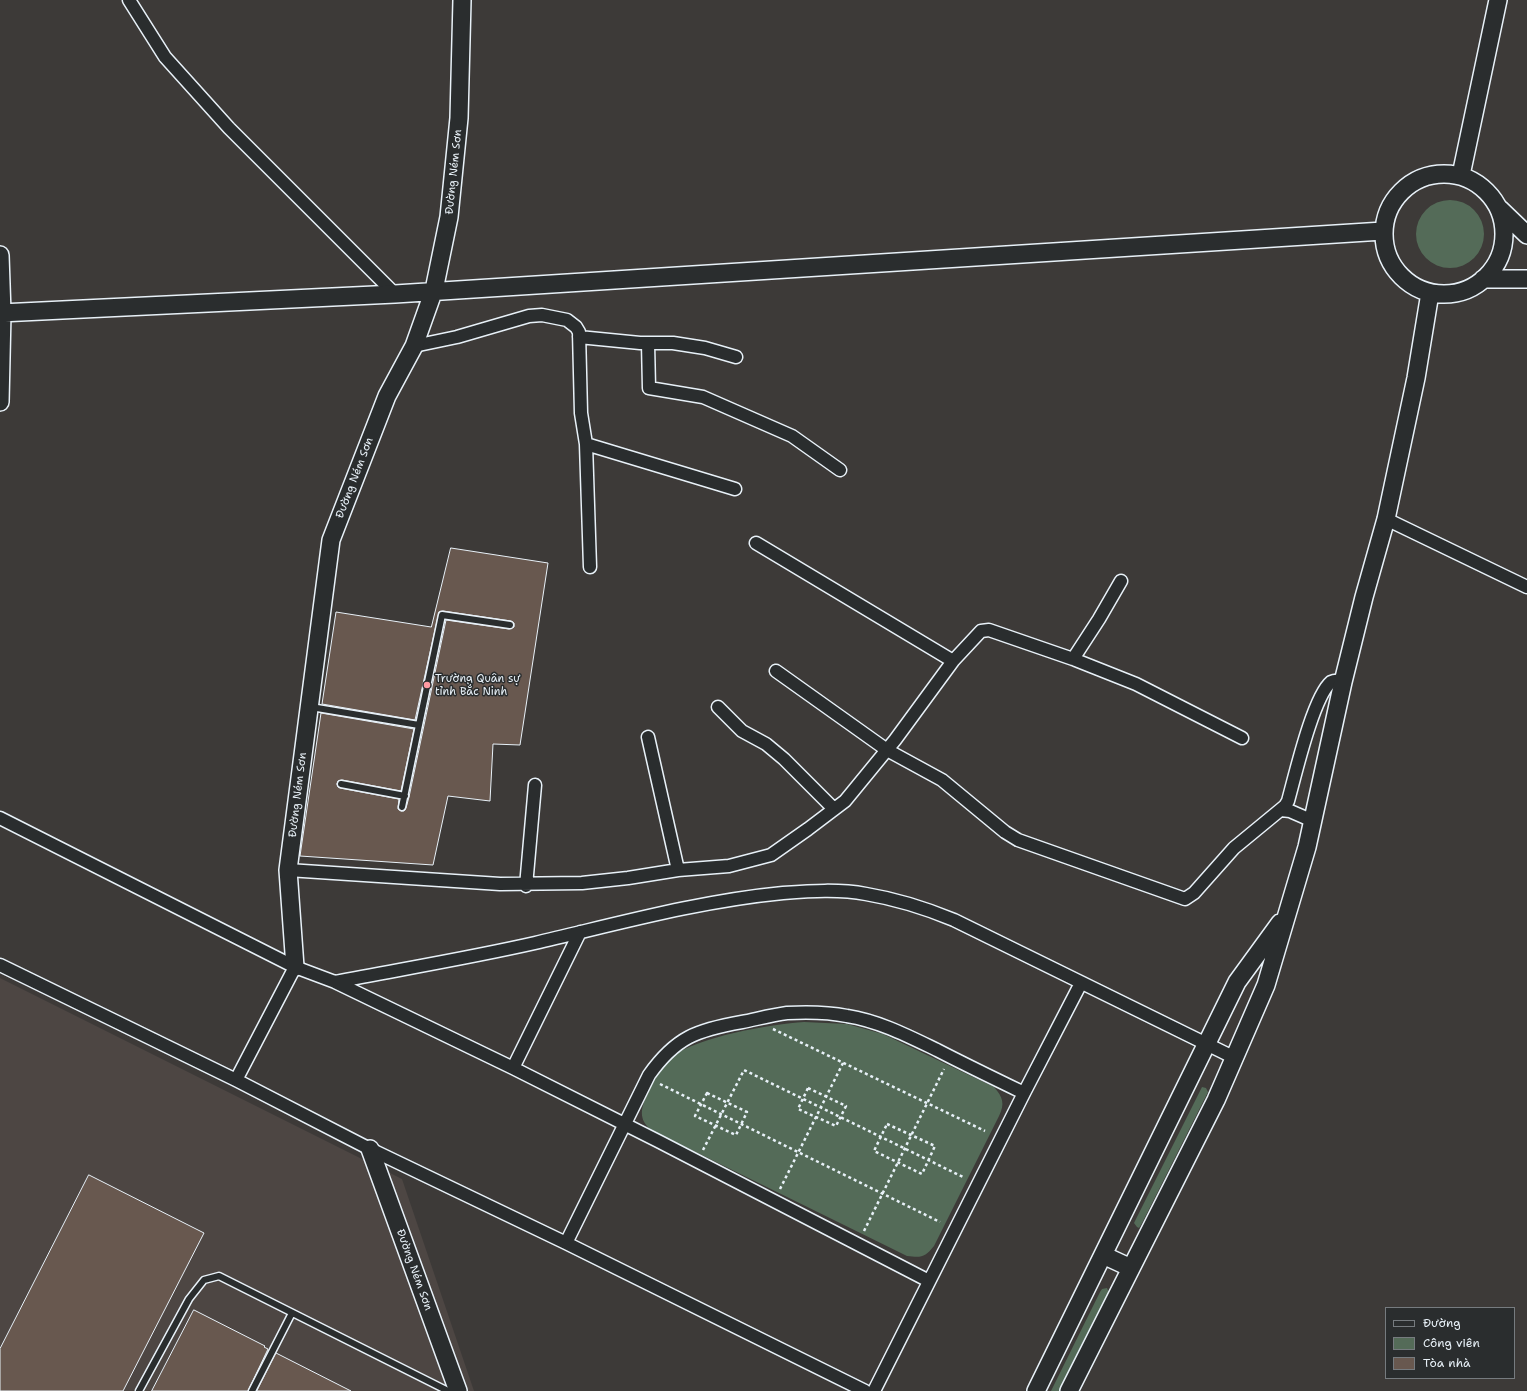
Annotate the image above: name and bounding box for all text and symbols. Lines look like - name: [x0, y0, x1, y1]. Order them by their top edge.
- street label: Đường Ném Sơn: [443, 129, 465, 215]
- street label: Đường Ném Sơn: [334, 436, 376, 520]
- place label: Trường Quân sự tỉnh Bắc Ninh: [435, 672, 520, 698]
- marker: Trường Quân sự tỉnh Bắc Ninh: [422, 680, 432, 690]
- street label: Đường Ném Sơn: [286, 752, 310, 838]
- street label: Đường Ném Sơn: [393, 1228, 435, 1312]
- legend: [1385, 1307, 1515, 1379]
- text: Đường: [1423, 1315, 1461, 1331]
- text: Công viên: [1423, 1335, 1480, 1351]
- text: Tòa nhà: [1423, 1355, 1470, 1371]

